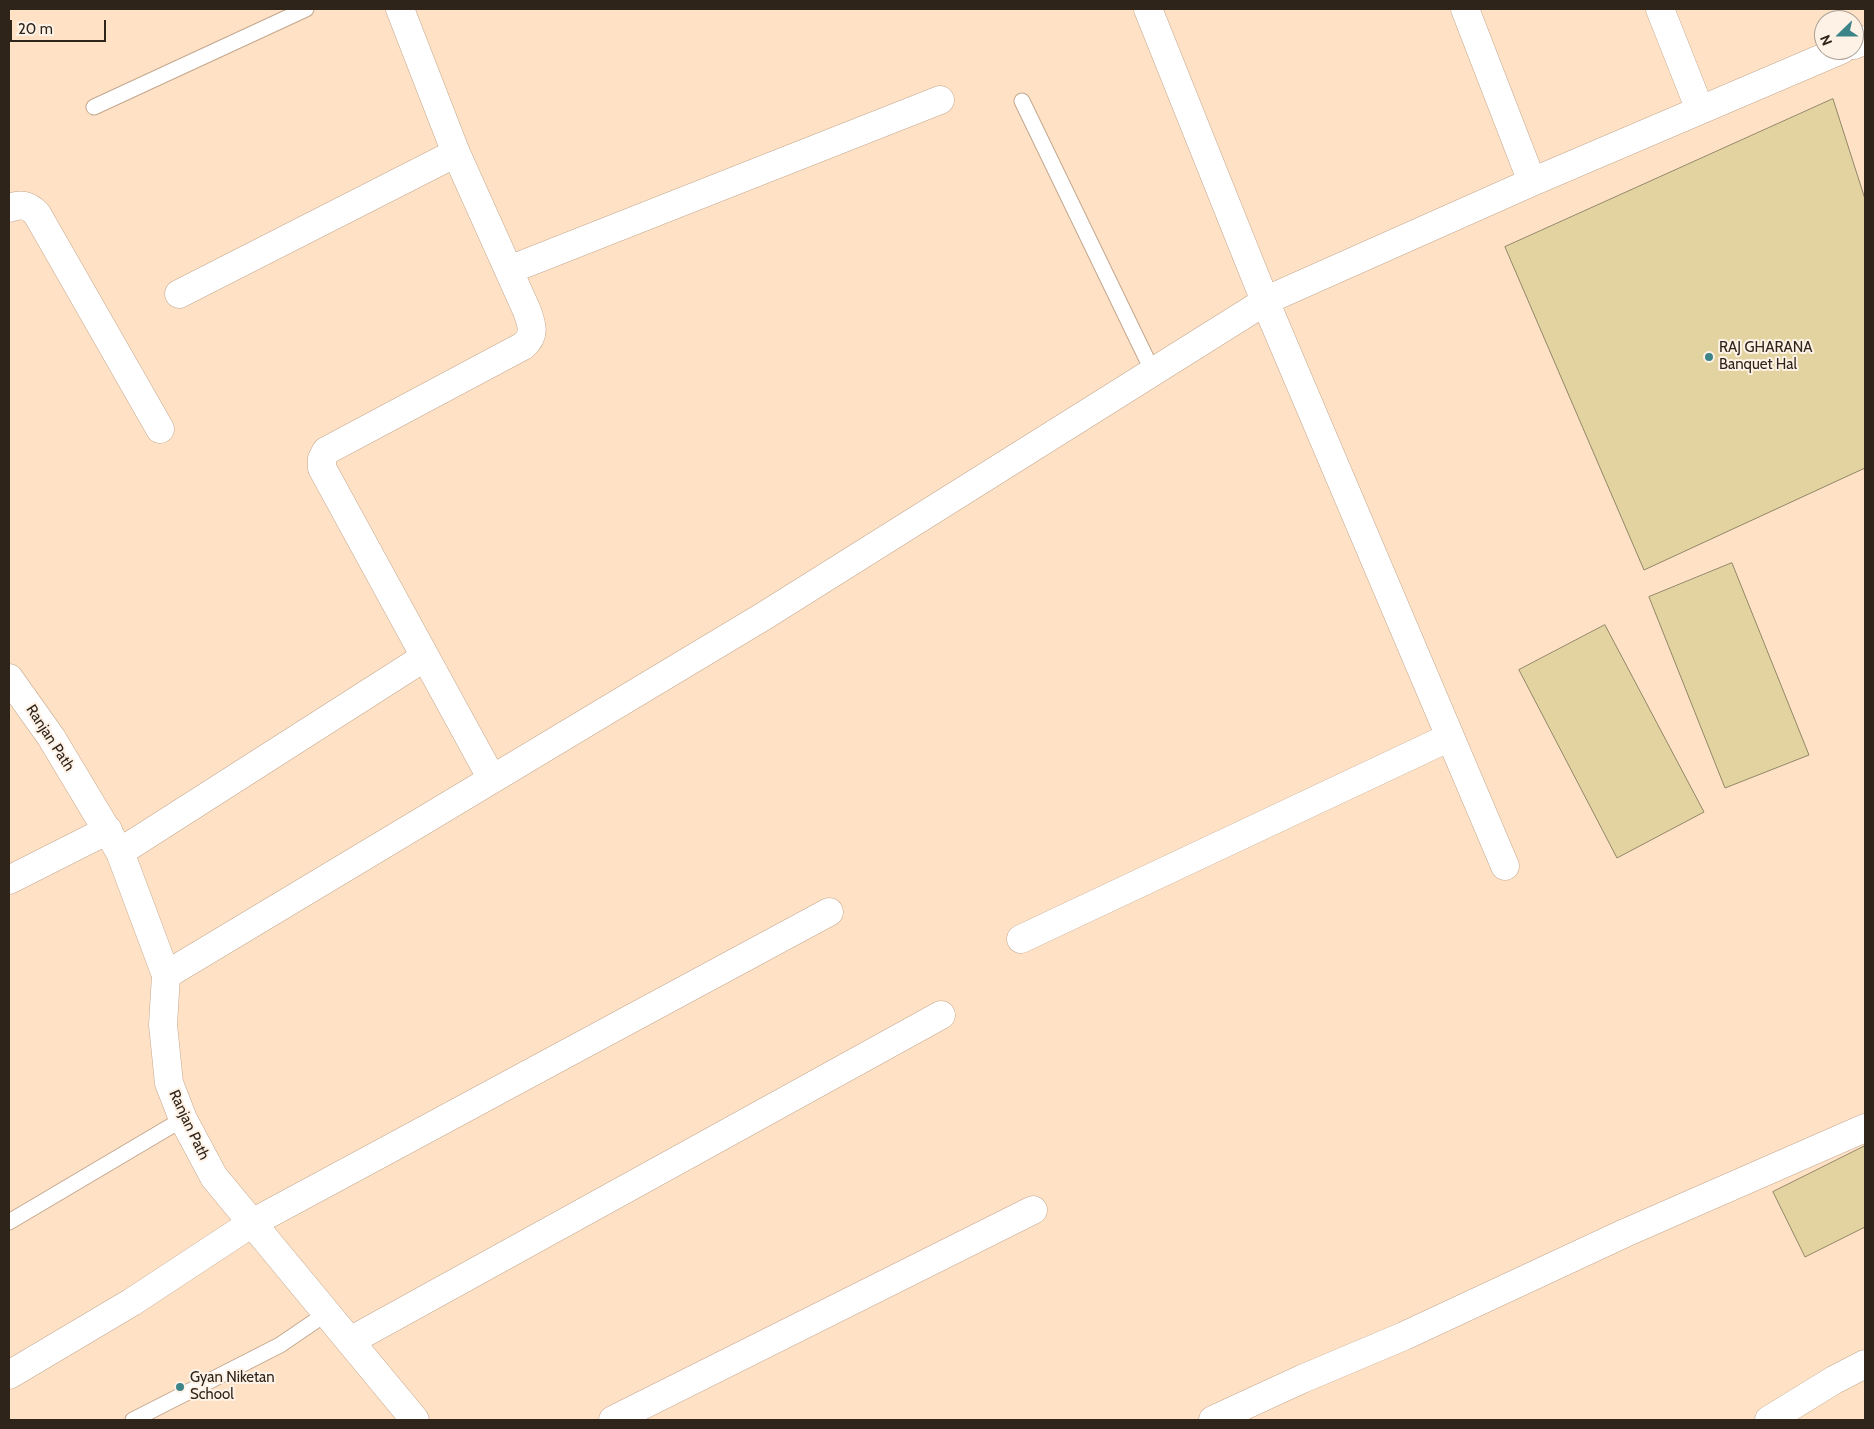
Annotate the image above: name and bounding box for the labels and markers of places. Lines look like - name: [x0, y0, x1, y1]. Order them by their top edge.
- place label: RAJ GHARANA Banquet Hal: [1719, 339, 1812, 374]
- marker: RAJ GHARANA Banquet Hal: [1703, 351, 1715, 363]
- place label: Gyan Niketan School: [190, 1369, 275, 1404]
- marker: Gyan Niketan School: [174, 1381, 186, 1393]

